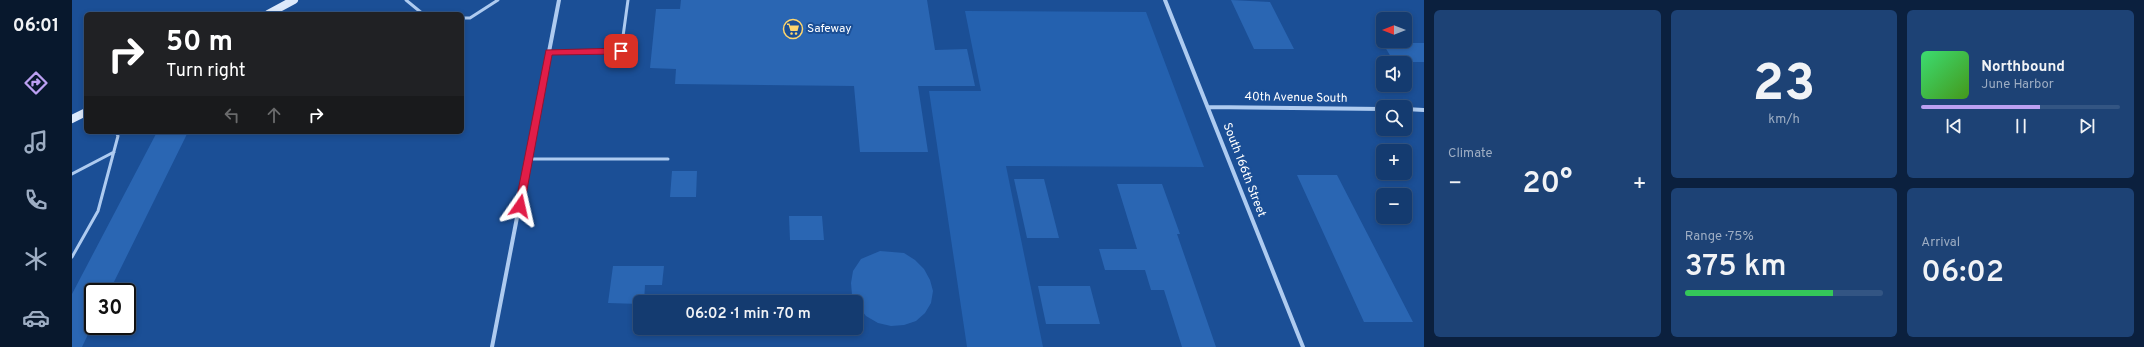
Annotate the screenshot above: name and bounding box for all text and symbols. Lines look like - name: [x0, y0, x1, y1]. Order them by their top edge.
- north arrow: [1376, 12, 1412, 48]
- map controls: [1376, 12, 1412, 224]
- text: 06:01: [13, 15, 59, 38]
- supermarket icon: Safeway: [782, 18, 804, 40]
- place label: Safeway: [807, 21, 852, 37]
- text: 50 m: [166, 25, 233, 61]
- icon: right: [100, 28, 152, 80]
- pin: [604, 34, 638, 68]
- icon: arrive: [610, 40, 632, 62]
- text: 23: [1753, 53, 1815, 119]
- button: sound: [1376, 56, 1412, 92]
- text: Northbound: [1981, 58, 2065, 77]
- text: Turn right: [166, 60, 246, 83]
- icon: directions: [22, 69, 50, 97]
- text: June Harbor: [1981, 77, 2054, 93]
- street label: 40th Avenue South: [1244, 89, 1348, 107]
- button: search: [1376, 100, 1412, 136]
- icon: left: [221, 104, 243, 126]
- icon: ahead: [263, 104, 285, 126]
- icon: right: [305, 104, 327, 126]
- text: km/h: [1768, 112, 1800, 128]
- icon: previous: [1943, 115, 1965, 137]
- icon: pause: [2010, 115, 2032, 137]
- icon: next: [2076, 115, 2098, 137]
- street label: South 166th Street: [1219, 120, 1269, 220]
- icon: music: [22, 128, 50, 156]
- button: +: [1376, 144, 1412, 180]
- text: Climate: [1448, 146, 1493, 162]
- text: 20°: [1522, 166, 1573, 203]
- text: −: [1448, 171, 1462, 198]
- text: +: [1632, 171, 1647, 198]
- position arrow: [499, 185, 541, 227]
- icon: phone: [22, 186, 50, 214]
- button: −: [1376, 188, 1412, 224]
- text: Range · 75%: [1685, 229, 1754, 245]
- text: Arrival: [1921, 235, 1960, 251]
- icon: climate: [22, 245, 50, 273]
- text: 375 km: [1685, 249, 1787, 286]
- text: 06:02: [1921, 255, 2004, 292]
- speed limit sign: 30: [84, 283, 136, 335]
- icon: car: [22, 304, 50, 332]
- text: 06:02 · 1 min · 70 m: [685, 305, 811, 324]

